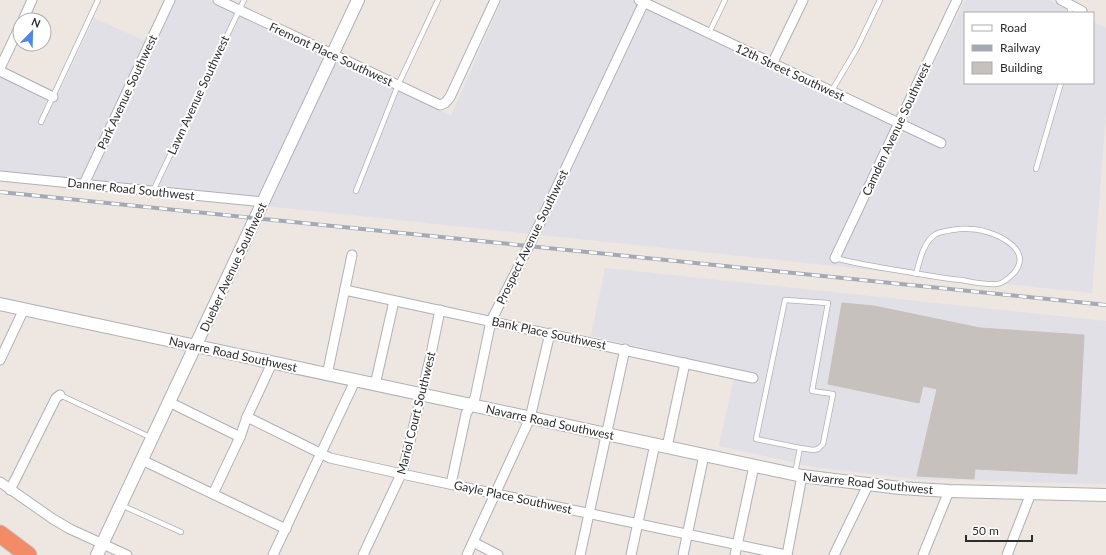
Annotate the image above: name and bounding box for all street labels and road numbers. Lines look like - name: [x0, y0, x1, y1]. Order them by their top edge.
- street label: Fremont Place Southwest: [267, 19, 396, 90]
- street label: Park Avenue Southwest: [94, 32, 161, 152]
- street label: Lawn Avenue Southwest: [164, 32, 233, 157]
- street label: 12th Street Southwest: [733, 40, 848, 104]
- street label: Camden Avenue Southwest: [859, 59, 934, 198]
- street label: Prospect Avenue Southwest: [493, 167, 571, 307]
- street label: Danner Road Southwest: [67, 175, 196, 203]
- street label: Dueber Avenue Southwest: [196, 199, 270, 334]
- street label: Bank Place Southwest: [490, 314, 608, 353]
- street label: Navarre Road Southwest: [168, 333, 299, 375]
- street label: Mariol Court Southwest: [393, 349, 439, 476]
- street label: Navarre Road Southwest: [485, 401, 616, 443]
- street label: Navarre Road Southwest: [802, 469, 934, 497]
- street label: Gayle Place Southwest: [453, 477, 574, 517]

